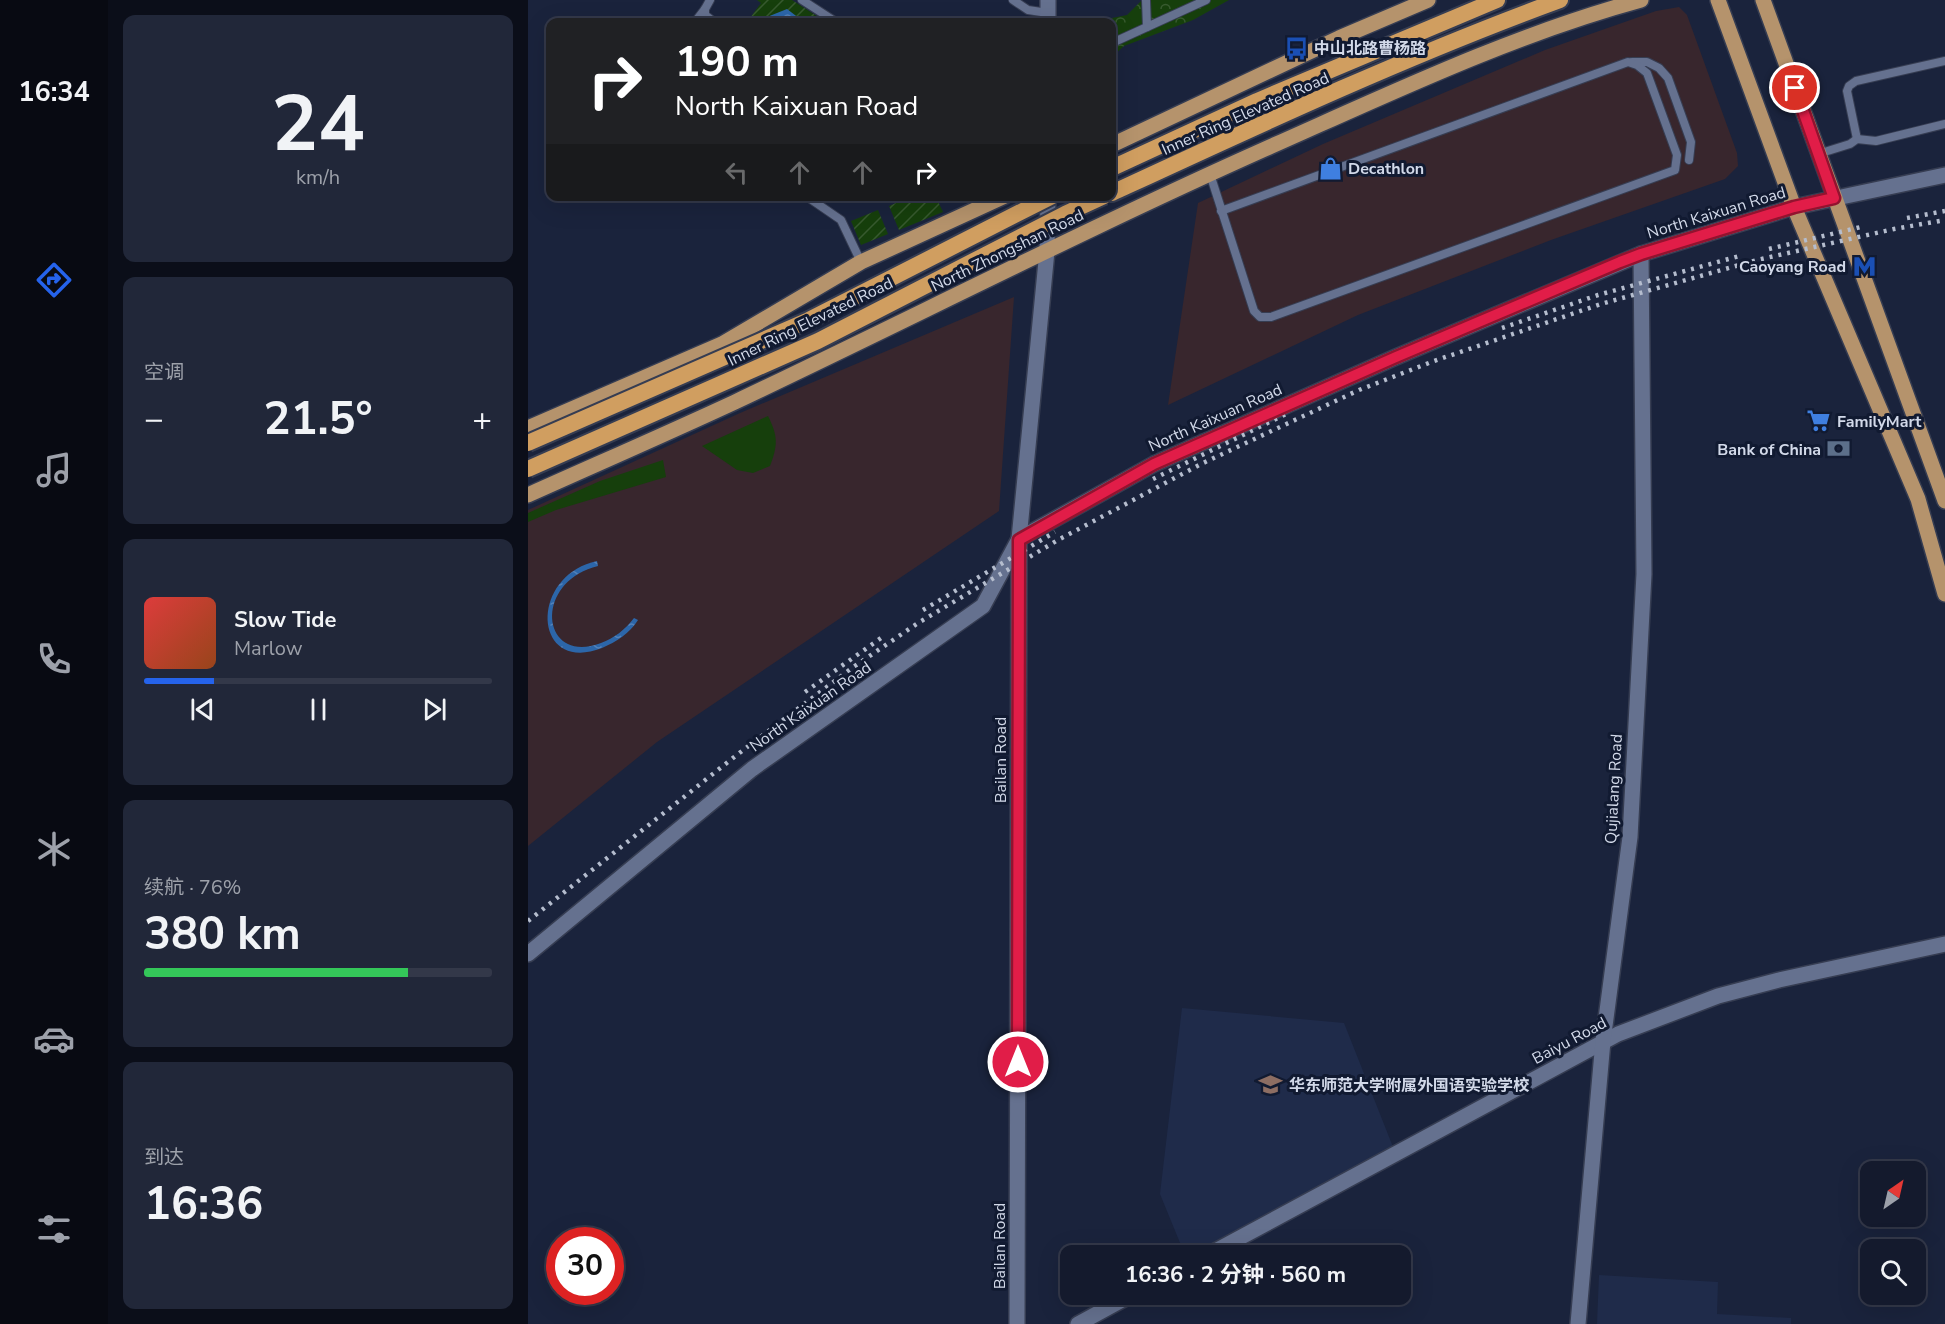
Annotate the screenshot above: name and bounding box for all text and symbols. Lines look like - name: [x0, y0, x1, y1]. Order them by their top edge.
- text: 190 m: [675, 34, 799, 91]
- bus stop icon: 中山北路曹杨路: [1283, 35, 1309, 61]
- place label: 中山北路曹杨路: [1314, 38, 1426, 60]
- icon: right: [576, 42, 654, 120]
- pin: [1769, 62, 1820, 113]
- street label: Inner Ring Elevated Road: [1158, 67, 1333, 161]
- text: 24: [271, 71, 365, 178]
- icon: arrive: [1778, 71, 1811, 104]
- text: 16:34: [18, 74, 90, 111]
- text: North Kaixuan Road: [675, 88, 918, 125]
- shop icon: Decathlon: [1317, 155, 1343, 181]
- icon: left: [720, 156, 753, 189]
- icon: ahead: [783, 156, 816, 189]
- icon: ahead: [846, 156, 879, 189]
- icon: right: [909, 156, 942, 189]
- place label: Decathlon: [1348, 158, 1424, 180]
- text: km/h: [296, 164, 340, 191]
- street label: North Kaixuan Road: [1644, 181, 1788, 245]
- street label: North Zhongshan Road: [927, 204, 1087, 297]
- metro station icon: Caoyang Road: [1851, 253, 1877, 279]
- place label: Caoyang Road: [1739, 256, 1846, 278]
- icon: directions: [33, 259, 75, 301]
- street label: Inner Ring Elevated Road: [724, 272, 897, 372]
- text: 空调: [144, 359, 184, 386]
- street label: North Kaixuan Road: [1145, 379, 1286, 457]
- text: 21.5°: [263, 389, 373, 450]
- text: −: [144, 397, 164, 442]
- text: +: [472, 397, 492, 442]
- supermarket icon: FamilyMart: [1806, 408, 1832, 434]
- place label: FamilyMart: [1837, 411, 1922, 433]
- bank icon: Bank of China: [1826, 436, 1852, 462]
- place label: Bank of China: [1717, 439, 1821, 461]
- icon: music: [33, 449, 75, 491]
- text: Slow Tide: [234, 605, 336, 635]
- text: Marlow: [234, 635, 302, 662]
- icon: phone: [33, 638, 75, 680]
- street label: North Kaixuan Road: [745, 656, 876, 757]
- icon: previous: [186, 693, 219, 726]
- icon: pause: [302, 693, 335, 726]
- icon: next: [418, 693, 451, 726]
- street label: Bailan Road: [990, 717, 1012, 803]
- street label: Qujialang Road: [1600, 733, 1628, 845]
- icon: climate: [33, 828, 75, 870]
- text: 续航 · 76%: [144, 874, 241, 901]
- text: 380 km: [144, 904, 301, 965]
- street label: Baiyu Road: [1528, 1012, 1611, 1070]
- icon: car: [33, 1018, 75, 1060]
- position arrow: [986, 1030, 1050, 1094]
- school or university icon: 华东师范大学附属外国语实验学校: [1258, 1072, 1284, 1098]
- place label: 华东师范大学附属外国语实验学校: [1289, 1075, 1530, 1097]
- text: 到达: [144, 1144, 184, 1171]
- north arrow: [1860, 1161, 1926, 1227]
- map controls: [1860, 1161, 1926, 1305]
- text: 16:36: [144, 1174, 263, 1235]
- street label: Bailan Road: [989, 1203, 1011, 1289]
- icon: filters: [33, 1208, 75, 1250]
- speed limit sign: 30: [546, 1227, 624, 1305]
- button: search: [1860, 1239, 1926, 1305]
- text: 16:36 · 2 分钟 · 560 m: [1125, 1260, 1346, 1290]

